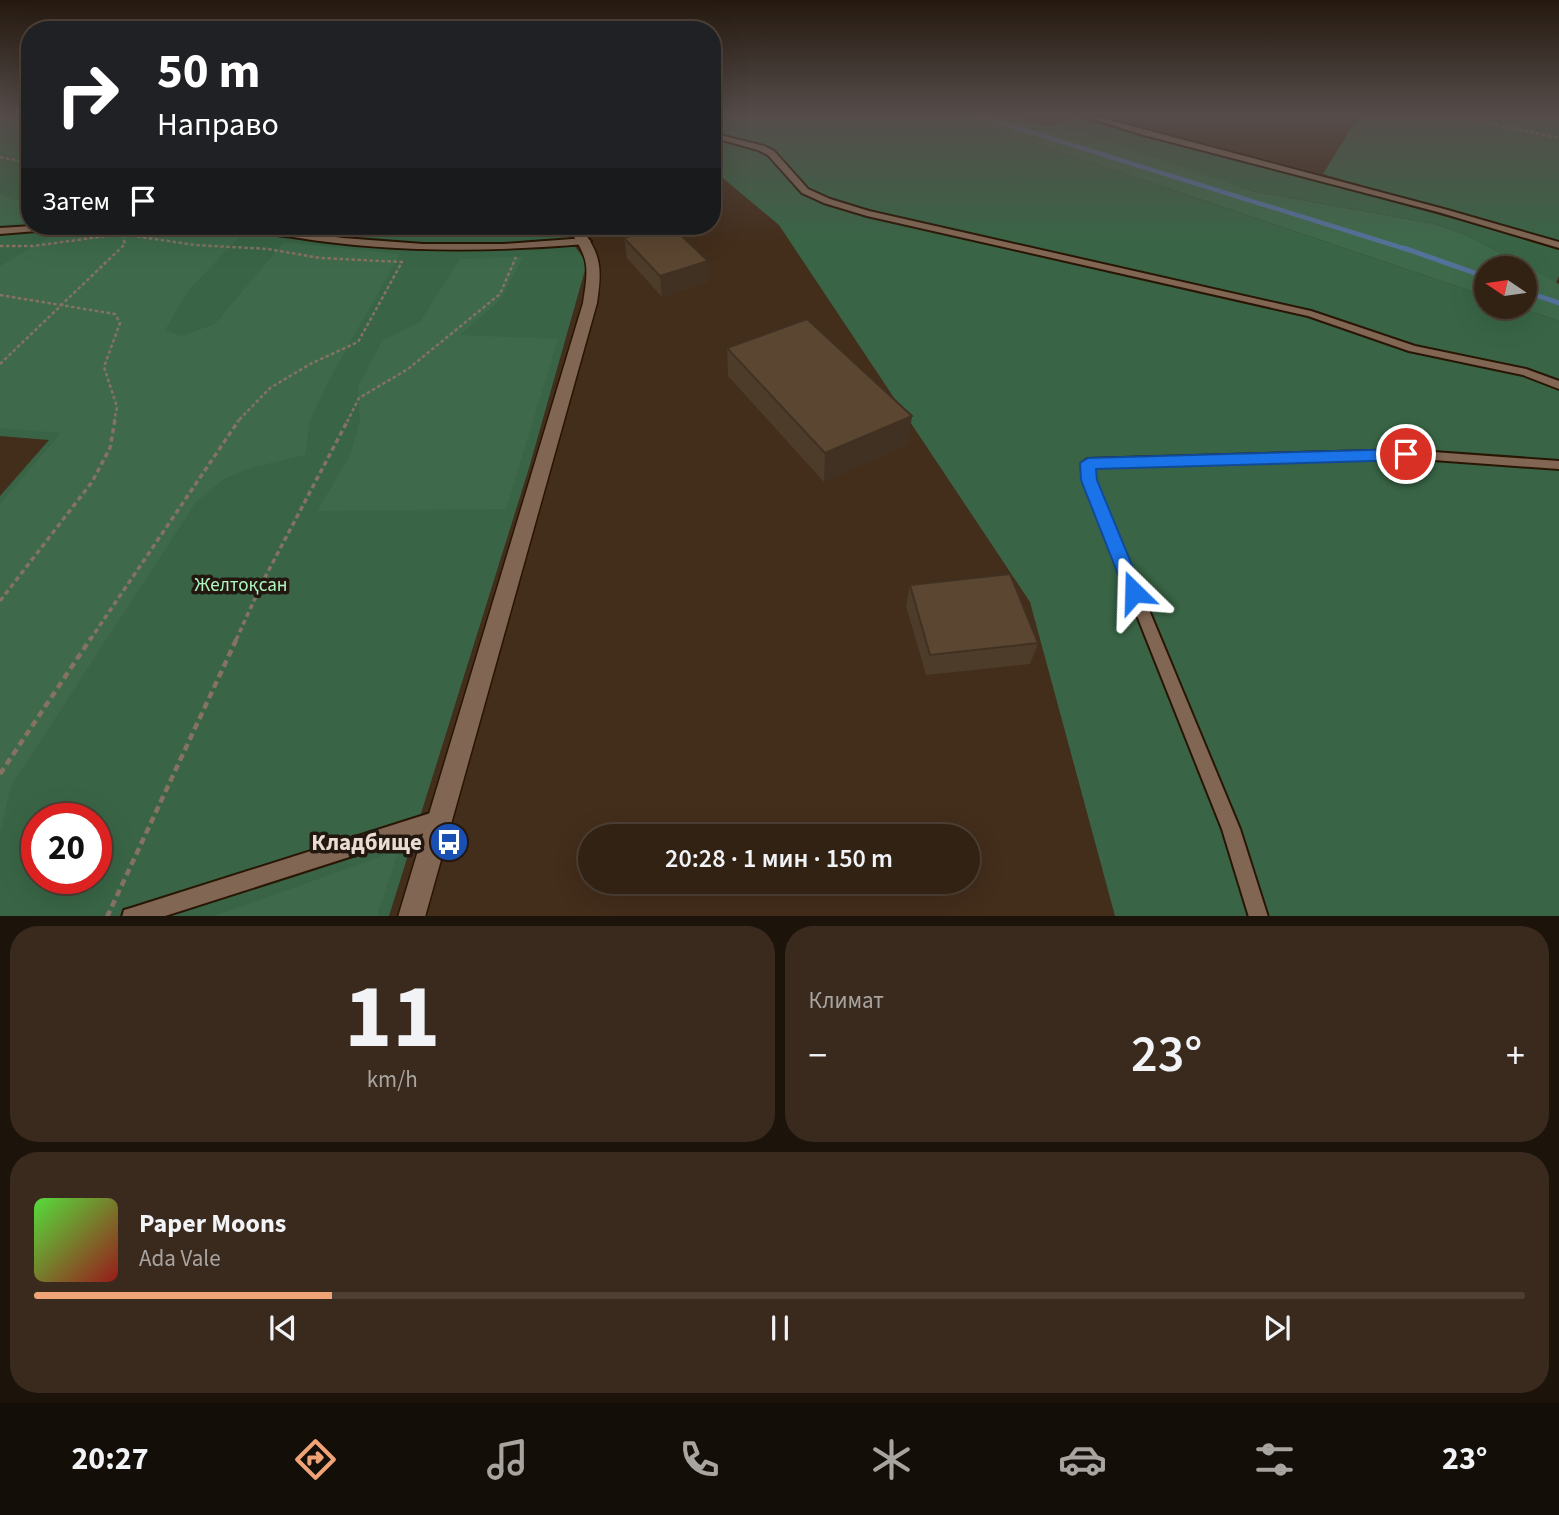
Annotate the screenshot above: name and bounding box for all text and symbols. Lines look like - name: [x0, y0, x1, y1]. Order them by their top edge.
- text: 50 m: [157, 37, 261, 107]
- icon: right: [42, 49, 133, 140]
- text: Направо: [157, 102, 279, 148]
- icon: arrive: [124, 182, 162, 220]
- text: Затем: [42, 183, 110, 220]
- north arrow: [1474, 256, 1536, 318]
- map controls: [1474, 256, 1537, 319]
- pin: [1376, 424, 1436, 484]
- icon: arrive: [1387, 435, 1425, 473]
- position arrow: [1097, 555, 1171, 629]
- park label: Желтоқсан: [195, 572, 287, 599]
- speed limit sign: 20: [21, 803, 112, 894]
- bus stop icon: Кладбище: [428, 821, 470, 863]
- place label: Кладбище: [311, 826, 422, 859]
- text: 20:28 · 1 мин · 150 m: [665, 840, 893, 877]
- text: 11: [344, 953, 440, 1082]
- text: Климат: [809, 984, 884, 1017]
- text: 23°: [1131, 1018, 1202, 1092]
- text: −: [809, 1029, 827, 1083]
- text: +: [1506, 1029, 1525, 1083]
- text: km/h: [367, 1063, 418, 1096]
- text: Paper Moons: [139, 1205, 286, 1242]
- text: Ada Vale: [139, 1242, 221, 1275]
- icon: previous: [264, 1309, 302, 1347]
- icon: pause: [761, 1309, 799, 1347]
- icon: next: [1258, 1309, 1296, 1347]
- icon: directions: [291, 1435, 340, 1484]
- icon: music: [483, 1435, 532, 1484]
- icon: phone: [675, 1435, 724, 1484]
- icon: climate: [867, 1435, 916, 1484]
- icon: car: [1058, 1435, 1107, 1484]
- icon: filters: [1250, 1435, 1299, 1484]
- text: 20:27: [71, 1436, 149, 1482]
- text: 23°: [1442, 1436, 1488, 1482]

